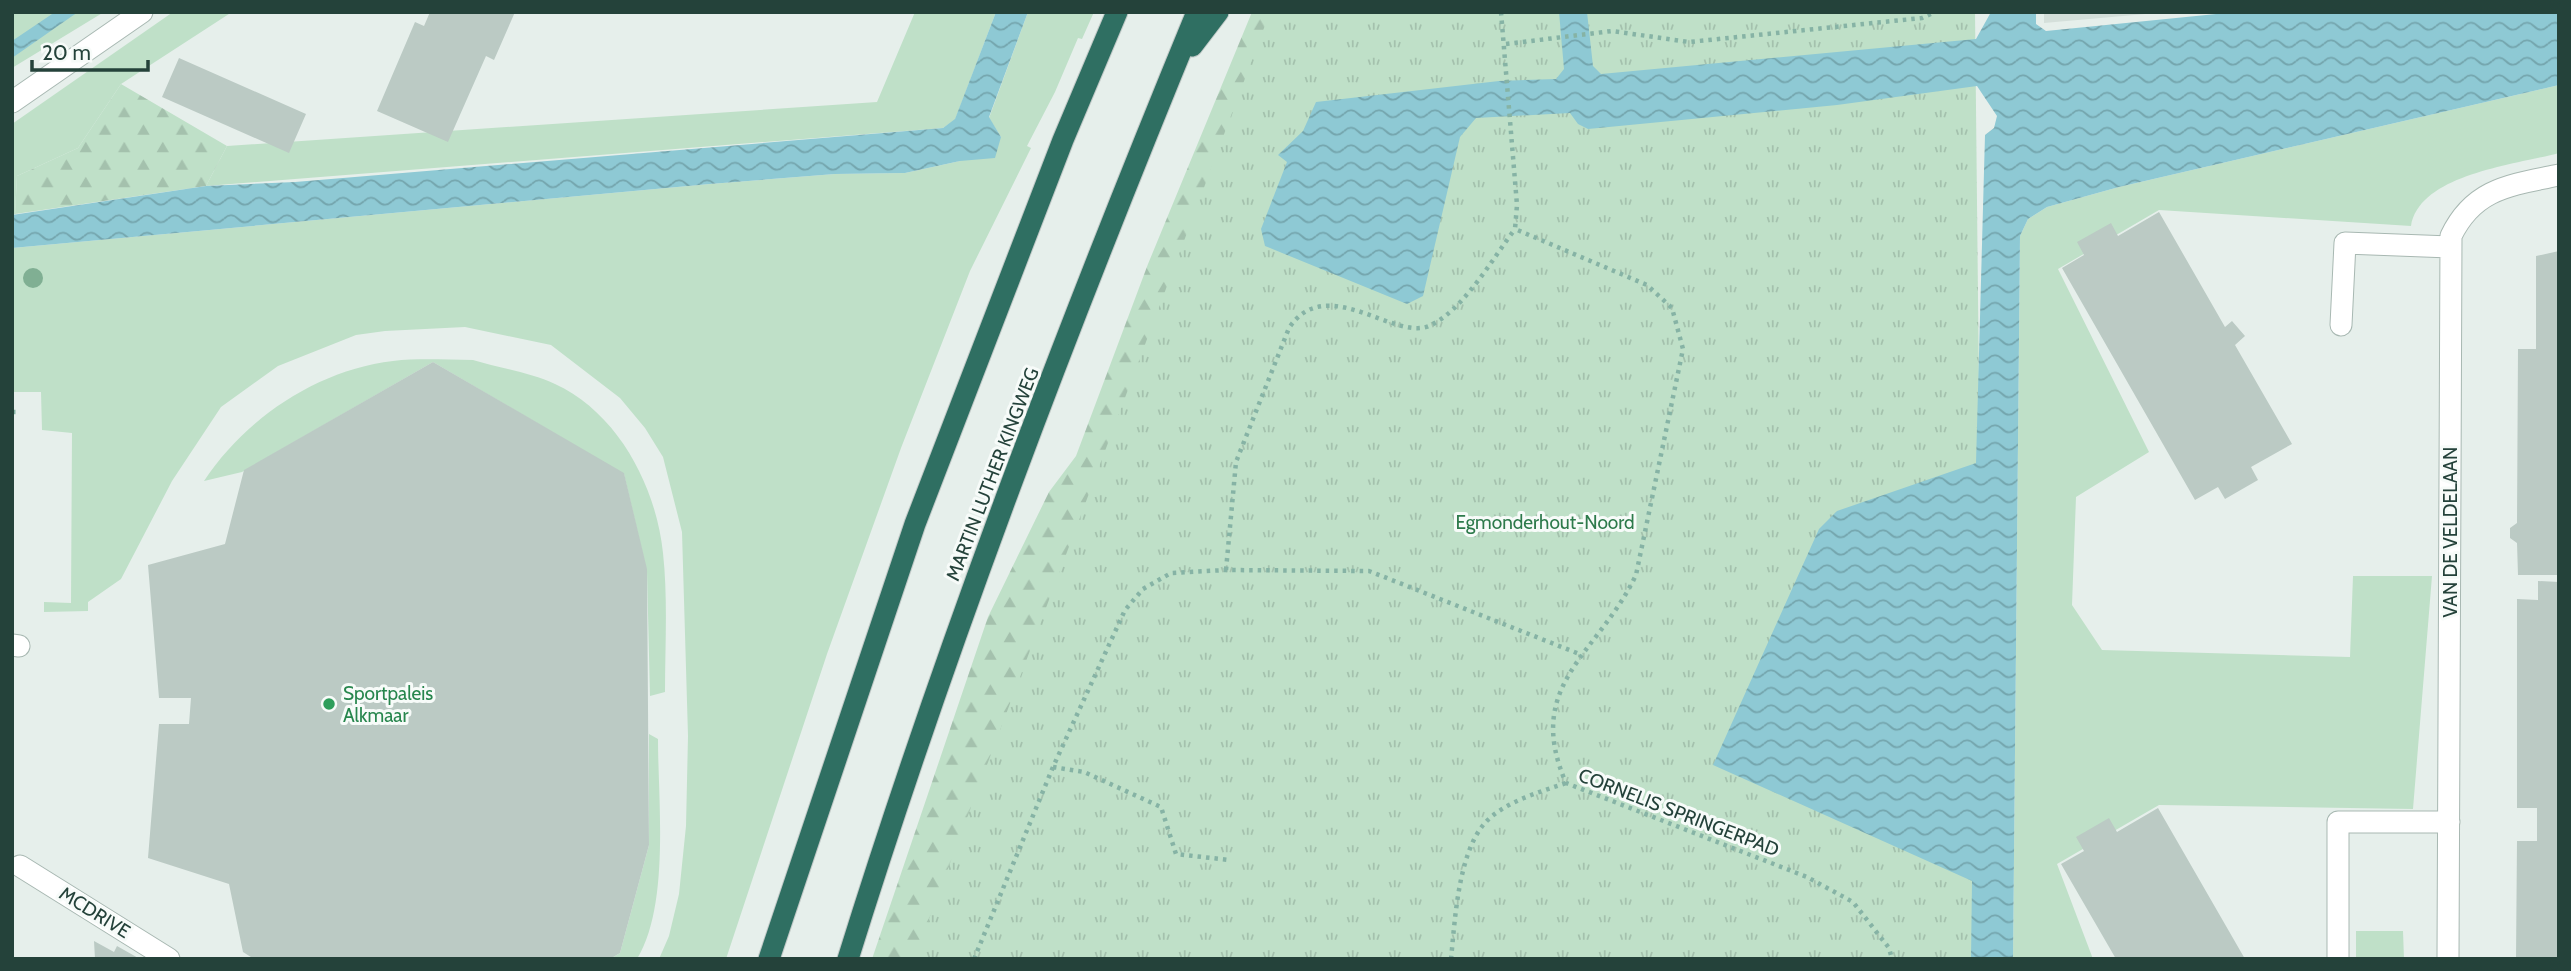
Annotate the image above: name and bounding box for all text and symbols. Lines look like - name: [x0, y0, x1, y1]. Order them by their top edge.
- scale bar: [32, 28, 147, 72]
- text: 20 m: [42, 40, 91, 65]
- street label: MARTIN LUTHER KINGWEG: [941, 364, 1044, 584]
- street label: VAN DE VELDELAAN: [2439, 447, 2462, 617]
- park label: Egmonderhout-Noord: [1455, 511, 1635, 534]
- place label: Sportpaleis Alkmaar: [343, 682, 433, 727]
- marker: Sportpaleis Alkmaar: [321, 696, 337, 712]
- street label: CORNELIS SPRINGERPAD: [1575, 764, 1783, 861]
- street label: MCDRIVE: [55, 882, 134, 943]

